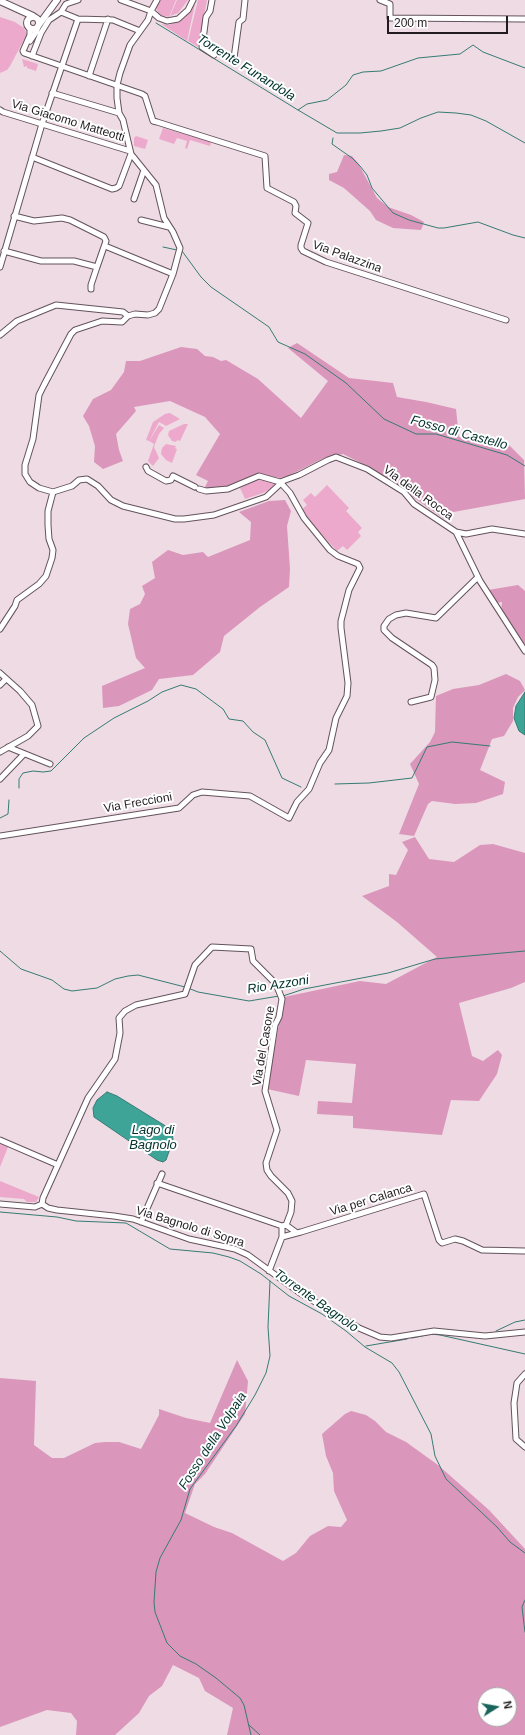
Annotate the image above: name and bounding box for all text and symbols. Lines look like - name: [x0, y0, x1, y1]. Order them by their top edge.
- scale bar: [389, 8, 510, 34]
- text: 200 m: [394, 16, 427, 30]
- water label: Torrente Funandola: [194, 31, 298, 105]
- street label: Via Giacomo Matteotti: [10, 97, 126, 145]
- street label: Via Palazzina: [310, 238, 384, 276]
- water label: Fosso di Castello: [409, 413, 509, 453]
- street label: Via della Rocca: [380, 463, 456, 523]
- street label: Via Freccioni: [103, 790, 173, 816]
- water label: Rio Azzoni: [246, 972, 310, 998]
- street label: Via del Casone: [250, 1005, 278, 1087]
- water label: Lago di Bagnolo: [129, 1122, 177, 1153]
- street label: Via per Calanca: [328, 1181, 414, 1219]
- street label: Via Bagnolo di Sopra: [134, 1204, 246, 1250]
- water label: Torrente Bagnolo: [271, 1266, 361, 1336]
- water label: Fosso della Volpaia: [176, 1389, 250, 1493]
- north arrow: [477, 1687, 517, 1727]
- text: N: [501, 1700, 514, 1710]

